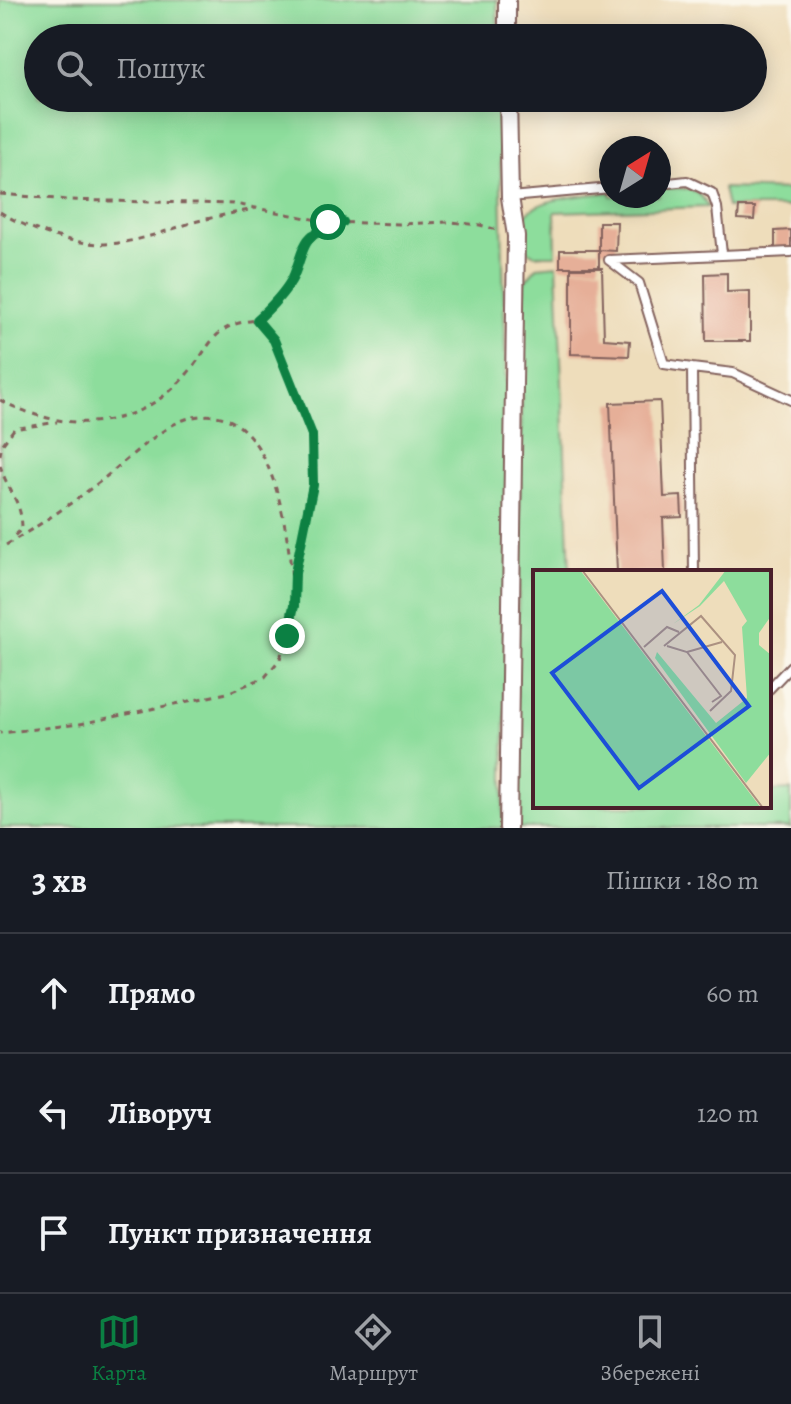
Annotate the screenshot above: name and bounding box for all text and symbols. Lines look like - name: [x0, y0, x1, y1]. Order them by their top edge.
- search box: [24, 24, 767, 112]
- icon: search: [52, 46, 96, 90]
- text: Пошук: [116, 48, 206, 88]
- north arrow: [599, 136, 671, 208]
- route start: [310, 204, 346, 240]
- inset map: [533, 570, 771, 808]
- route end: [269, 618, 305, 654]
- text: 3 хв: [32, 857, 87, 904]
- text: Пішки · 180 m: [606, 863, 759, 898]
- icon: ahead: [32, 971, 76, 1015]
- text: Прямо: [108, 973, 195, 1013]
- text: 60 m: [706, 976, 759, 1011]
- icon: left: [32, 1091, 76, 1135]
- text: Ліворуч: [108, 1093, 212, 1133]
- text: 120 m: [697, 1096, 759, 1131]
- icon: arrive: [32, 1211, 76, 1255]
- text: Пункт призначення: [108, 1213, 372, 1253]
- tab: Карта: [91, 1310, 147, 1388]
- tab: Маршрут: [329, 1310, 418, 1388]
- tab: Збережені: [600, 1310, 700, 1388]

